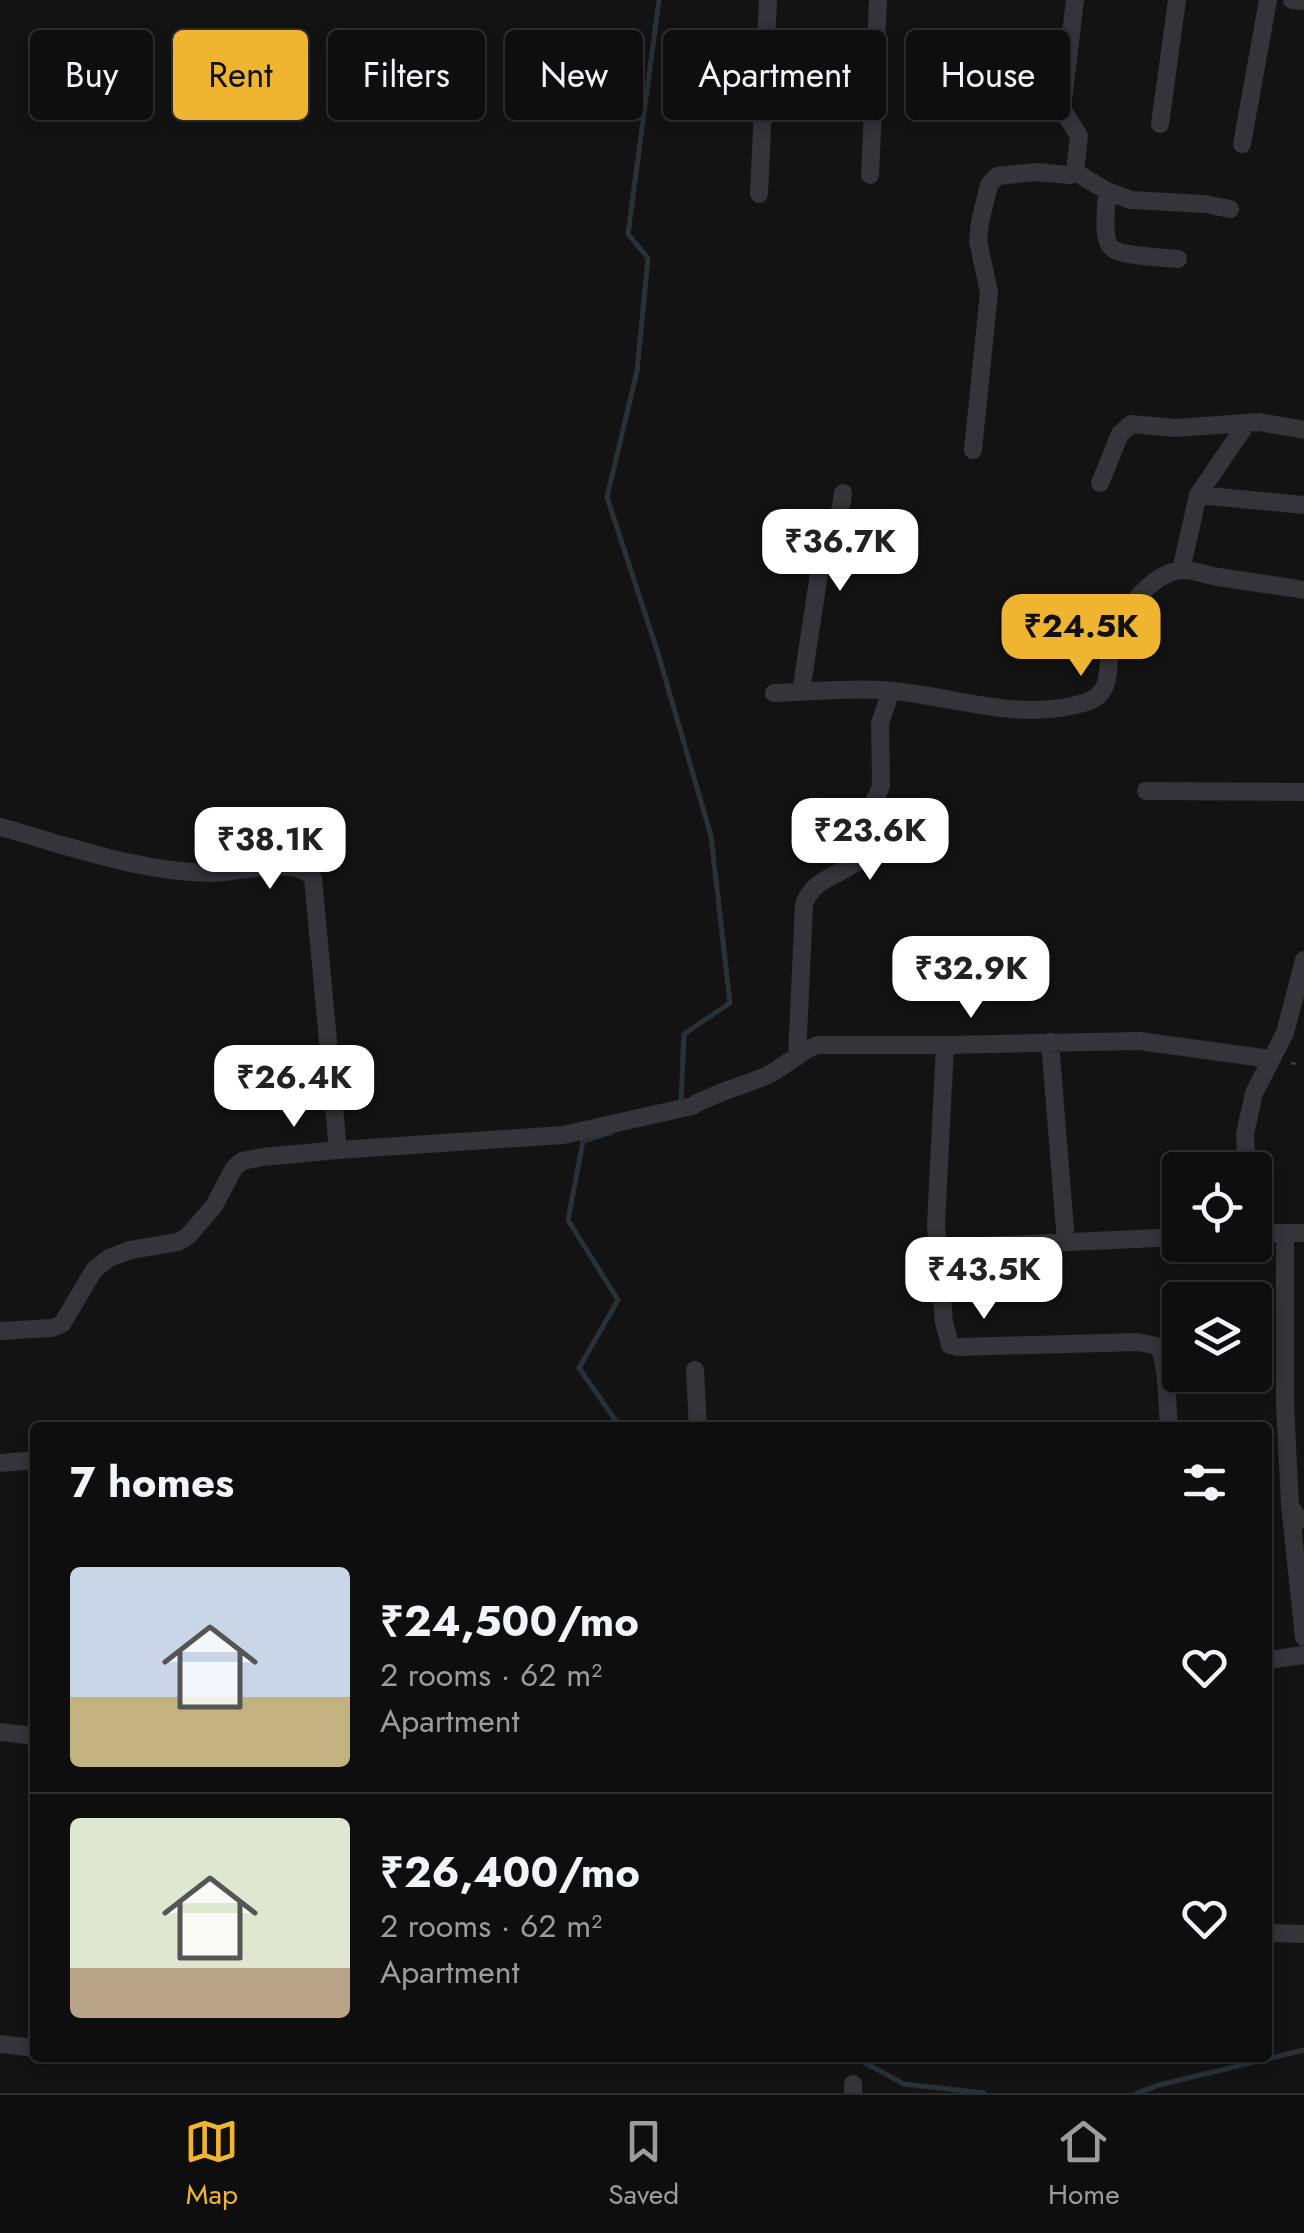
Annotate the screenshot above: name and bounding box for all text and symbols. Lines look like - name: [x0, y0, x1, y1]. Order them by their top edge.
- chip: Buy: [30, 30, 153, 120]
- chip: Rent: [173, 30, 308, 120]
- chip: Filters: [328, 30, 485, 120]
- chip: New: [505, 30, 643, 120]
- chip: Apartment: [663, 30, 886, 120]
- chip: House: [906, 30, 1070, 120]
- pin: ₹36.7K: [759, 509, 921, 594]
- text: ₹36.7K: [784, 518, 896, 564]
- pin: ₹24.5K: [1000, 594, 1162, 679]
- text: ₹24.5K: [1024, 603, 1138, 649]
- pin: ₹23.6K: [789, 798, 951, 883]
- pin: ₹38.1K: [189, 807, 351, 892]
- text: ₹23.6K: [814, 807, 926, 853]
- text: ₹38.1K: [217, 816, 323, 862]
- pin: ₹32.9K: [890, 936, 1052, 1021]
- text: ₹32.9K: [914, 945, 1028, 991]
- pin: ₹26.4K: [213, 1045, 375, 1130]
- text: ₹26.4K: [236, 1054, 352, 1100]
- map controls: [1162, 1152, 1272, 1392]
- button: locate: [1162, 1152, 1272, 1262]
- pin: ₹43.5K: [903, 1237, 1065, 1322]
- text: ₹43.5K: [927, 1246, 1041, 1292]
- button: layers: [1162, 1282, 1272, 1392]
- text: 7 homes: [70, 1452, 234, 1513]
- icon: filters: [1177, 1455, 1232, 1510]
- text: ₹24,500/mo: [380, 1591, 639, 1652]
- icon: home: [150, 1607, 270, 1727]
- icon: heart: [1177, 1640, 1232, 1695]
- text: 2 rooms · 62 m²: [380, 1652, 602, 1698]
- text: Apartment: [380, 1698, 519, 1744]
- text: ₹26,400/mo: [380, 1842, 640, 1903]
- icon: home: [150, 1858, 270, 1978]
- icon: heart: [1177, 1891, 1232, 1946]
- text: 2 rooms · 62 m²: [380, 1903, 602, 1949]
- text: Apartment: [380, 1949, 519, 1995]
- tab: Map: [184, 2114, 239, 2215]
- tab: Saved: [608, 2114, 679, 2215]
- tab: Home: [1048, 2114, 1120, 2215]

